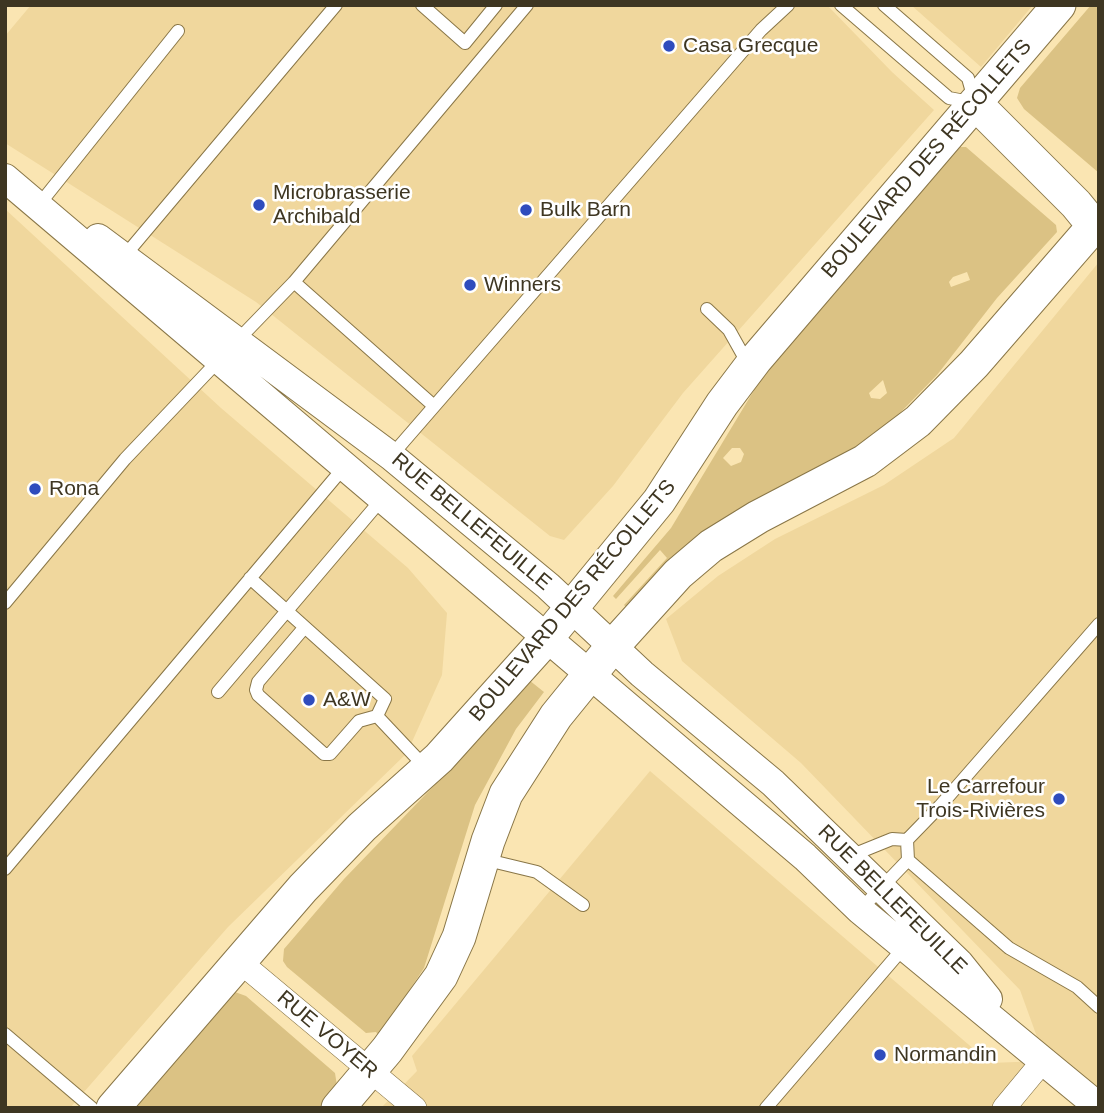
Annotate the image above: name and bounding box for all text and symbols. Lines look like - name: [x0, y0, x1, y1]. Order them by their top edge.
- place label: Casa Grecque: [683, 33, 818, 59]
- street label: BOULEVARD DES RÉCOLLETS: [817, 35, 1037, 283]
- marker: Casa Grecque: [661, 38, 677, 54]
- place label: Microbrasserie Archibald: [273, 180, 411, 230]
- marker: Microbrasserie Archibald: [251, 197, 267, 213]
- place label: Bulk Barn: [540, 197, 631, 223]
- marker: Bulk Barn: [518, 202, 534, 218]
- place label: Winners: [484, 272, 561, 298]
- marker: Winners: [462, 277, 478, 293]
- street label: RUE BELLEFEUILLE: [386, 448, 556, 596]
- street label: BOULEVARD DES RÉCOLLETS: [464, 475, 682, 727]
- place label: Rona: [49, 476, 99, 502]
- marker: Rona: [27, 481, 43, 497]
- place label: A&W: [323, 687, 371, 713]
- marker: A&W: [301, 692, 317, 708]
- place label: Le Carrefour Trois-Rivières: [916, 774, 1045, 824]
- marker: Le Carrefour Trois-Rivières: [1051, 791, 1067, 807]
- street label: RUE BELLEFEUILLE: [812, 820, 972, 980]
- street label: RUE VOYER: [272, 986, 382, 1084]
- place label: Normandin: [894, 1042, 997, 1068]
- marker: Normandin: [872, 1047, 888, 1063]

